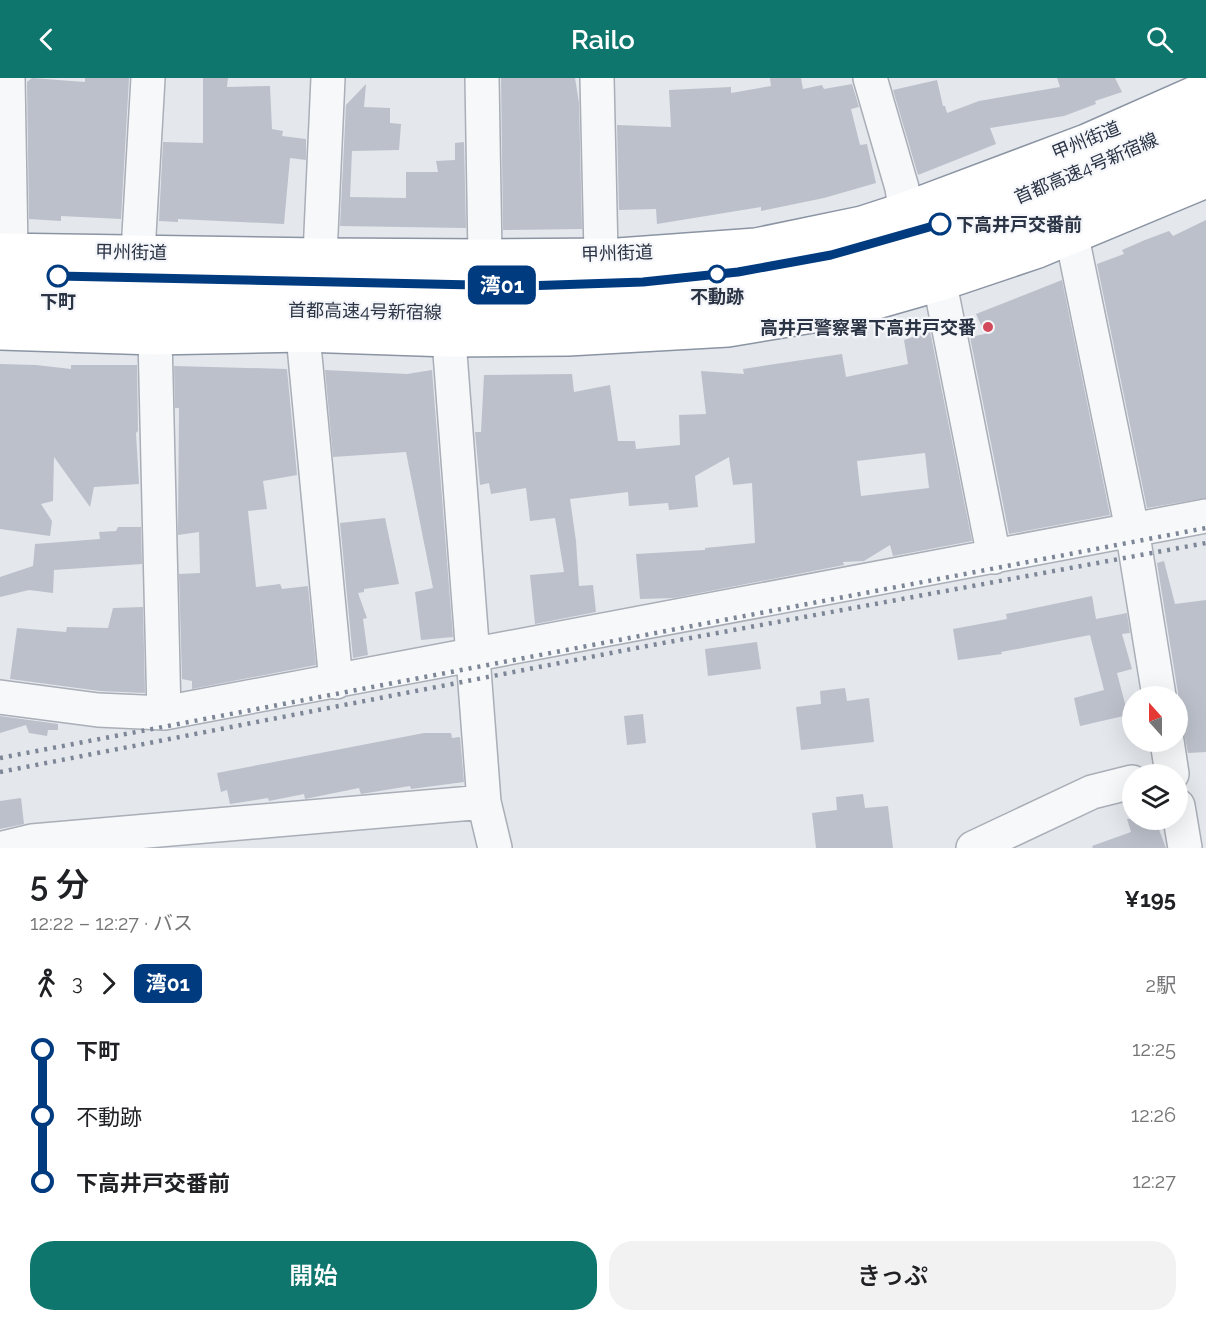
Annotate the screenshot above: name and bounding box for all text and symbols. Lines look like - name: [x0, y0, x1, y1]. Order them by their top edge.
- icon: back: [30, 23, 63, 56]
- icon: search: [1143, 23, 1176, 56]
- text: Railo: [571, 24, 635, 55]
- street label: 甲州街道: [1049, 117, 1123, 163]
- street label: 首都高速4号新宿線: [1011, 128, 1161, 208]
- marker: 下高井戸交番前: [929, 213, 951, 235]
- place label: 下高井戸交番前: [956, 214, 1082, 235]
- street label: 甲州街道: [95, 241, 167, 263]
- street label: 甲州街道: [581, 241, 653, 265]
- marker: 下町: [47, 265, 69, 287]
- marker: 不動跡: [708, 265, 726, 283]
- line badge: 湾01: [468, 266, 536, 304]
- text: 湾01: [480, 273, 524, 298]
- place label: 不動跡: [690, 286, 744, 307]
- place label: 下町: [40, 291, 76, 312]
- street label: 首都高速4号新宿線: [288, 299, 442, 323]
- place label: 高井戸警察署下高井戸交番: [760, 317, 976, 338]
- marker: 高井戸警察署下高井戸交番: [981, 320, 995, 334]
- north arrow: [1122, 686, 1188, 752]
- map controls: [1122, 686, 1188, 830]
- button: layers: [1122, 764, 1188, 830]
- text: 5 分: [30, 865, 89, 904]
- text: ¥195: [1124, 886, 1176, 912]
- text: 12:22 – 12:27 · バス: [30, 911, 193, 935]
- icon: walk: [30, 967, 63, 1000]
- icon: forward: [92, 967, 125, 1000]
- text: 3: [72, 971, 83, 995]
- text: 湾01: [146, 971, 190, 996]
- text: 2駅: [1146, 973, 1176, 997]
- text: 12:25: [1132, 1037, 1176, 1061]
- text: 下町: [76, 1038, 120, 1064]
- text: 12:26: [1131, 1103, 1176, 1127]
- text: 不動跡: [76, 1104, 142, 1130]
- text: 12:27: [1132, 1169, 1176, 1193]
- text: 下高井戸交番前: [76, 1170, 230, 1196]
- button: 開始: [30, 1241, 597, 1310]
- button: きっぷ: [609, 1241, 1176, 1310]

